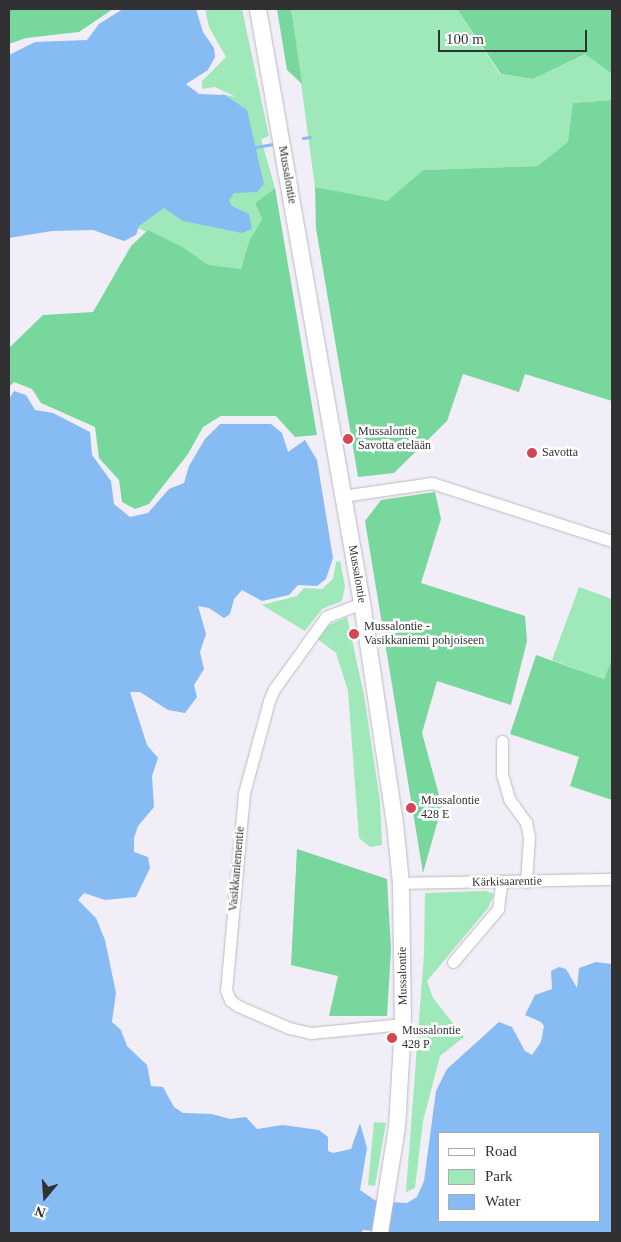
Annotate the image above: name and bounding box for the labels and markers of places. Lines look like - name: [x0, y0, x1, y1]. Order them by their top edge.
- place label: Mussalontie Savotta etelään: [358, 425, 431, 453]
- marker: Mussalontie Savotta etelään: [342, 433, 354, 445]
- place label: Savotta: [542, 446, 578, 460]
- marker: Savotta: [526, 447, 538, 459]
- place label: Mussalontie - Vasikkaniemi pohjoiseen: [364, 620, 484, 648]
- marker: Mussalontie - Vasikkaniemi pohjoiseen: [348, 628, 360, 640]
- place label: Mussalontie 428 E: [421, 794, 480, 822]
- marker: Mussalontie 428 E: [405, 802, 417, 814]
- place label: Mussalontie 428 P: [402, 1024, 461, 1052]
- marker: Mussalontie 428 P: [386, 1032, 398, 1044]

